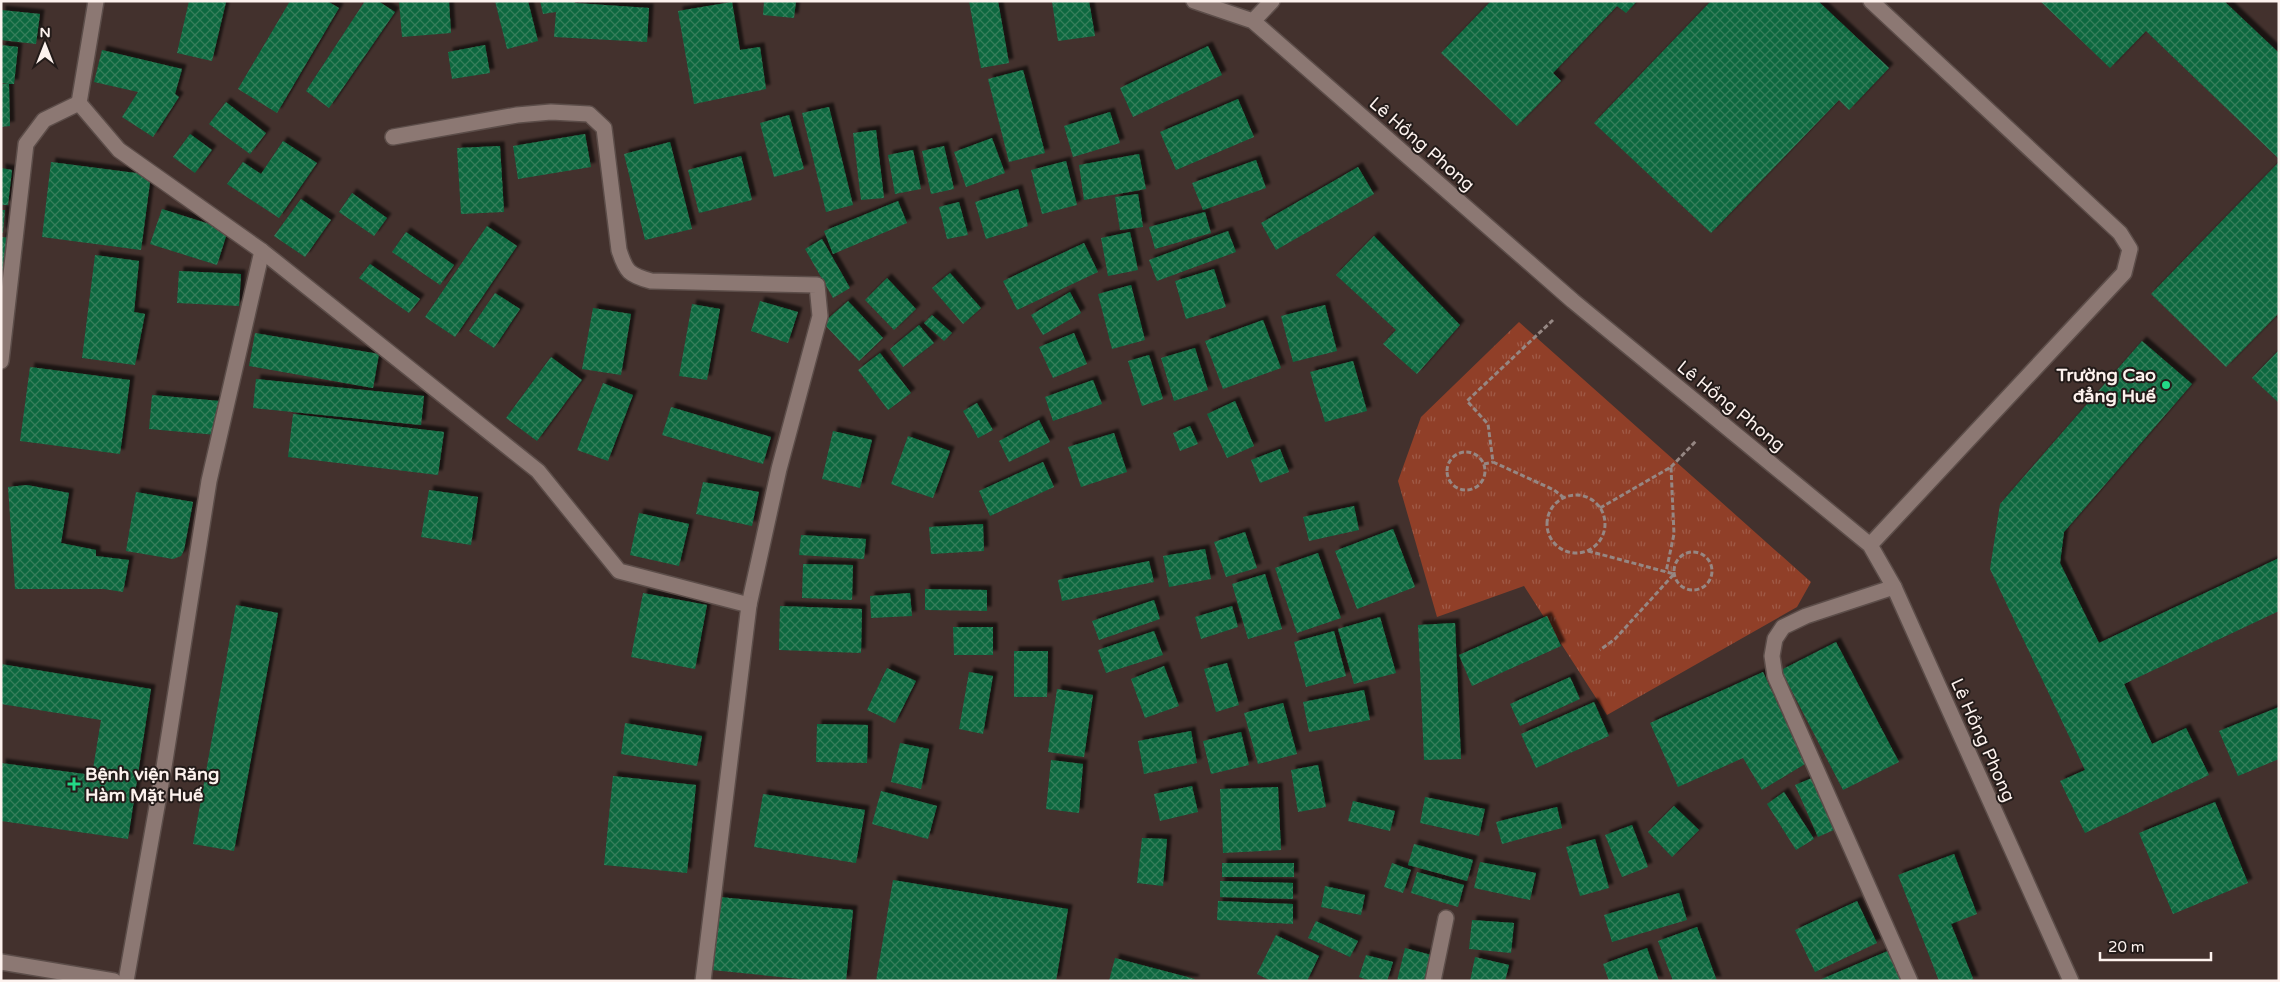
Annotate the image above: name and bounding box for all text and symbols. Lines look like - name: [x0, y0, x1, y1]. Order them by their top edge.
- north arrow: [20, 20, 70, 70]
- text: N: [39, 24, 51, 41]
- street label: Lê Hồng Phong: [1365, 92, 1479, 196]
- street label: Lê Hồng Phong: [1673, 356, 1789, 456]
- place label: Trường Cao đẳng Huế: [2056, 364, 2156, 407]
- marker: Trường Cao đẳng Huế: [2160, 379, 2172, 391]
- street label: Lê Hồng Phong: [1946, 675, 2020, 805]
- place label: Bệnh viện Răng Hàm Mặt Huế: [85, 763, 219, 806]
- marker: Bệnh viện Răng Hàm Mặt Huế: [67, 777, 81, 791]
- scale bar: [2100, 930, 2211, 962]
- text: 20 m: [2108, 938, 2145, 956]

